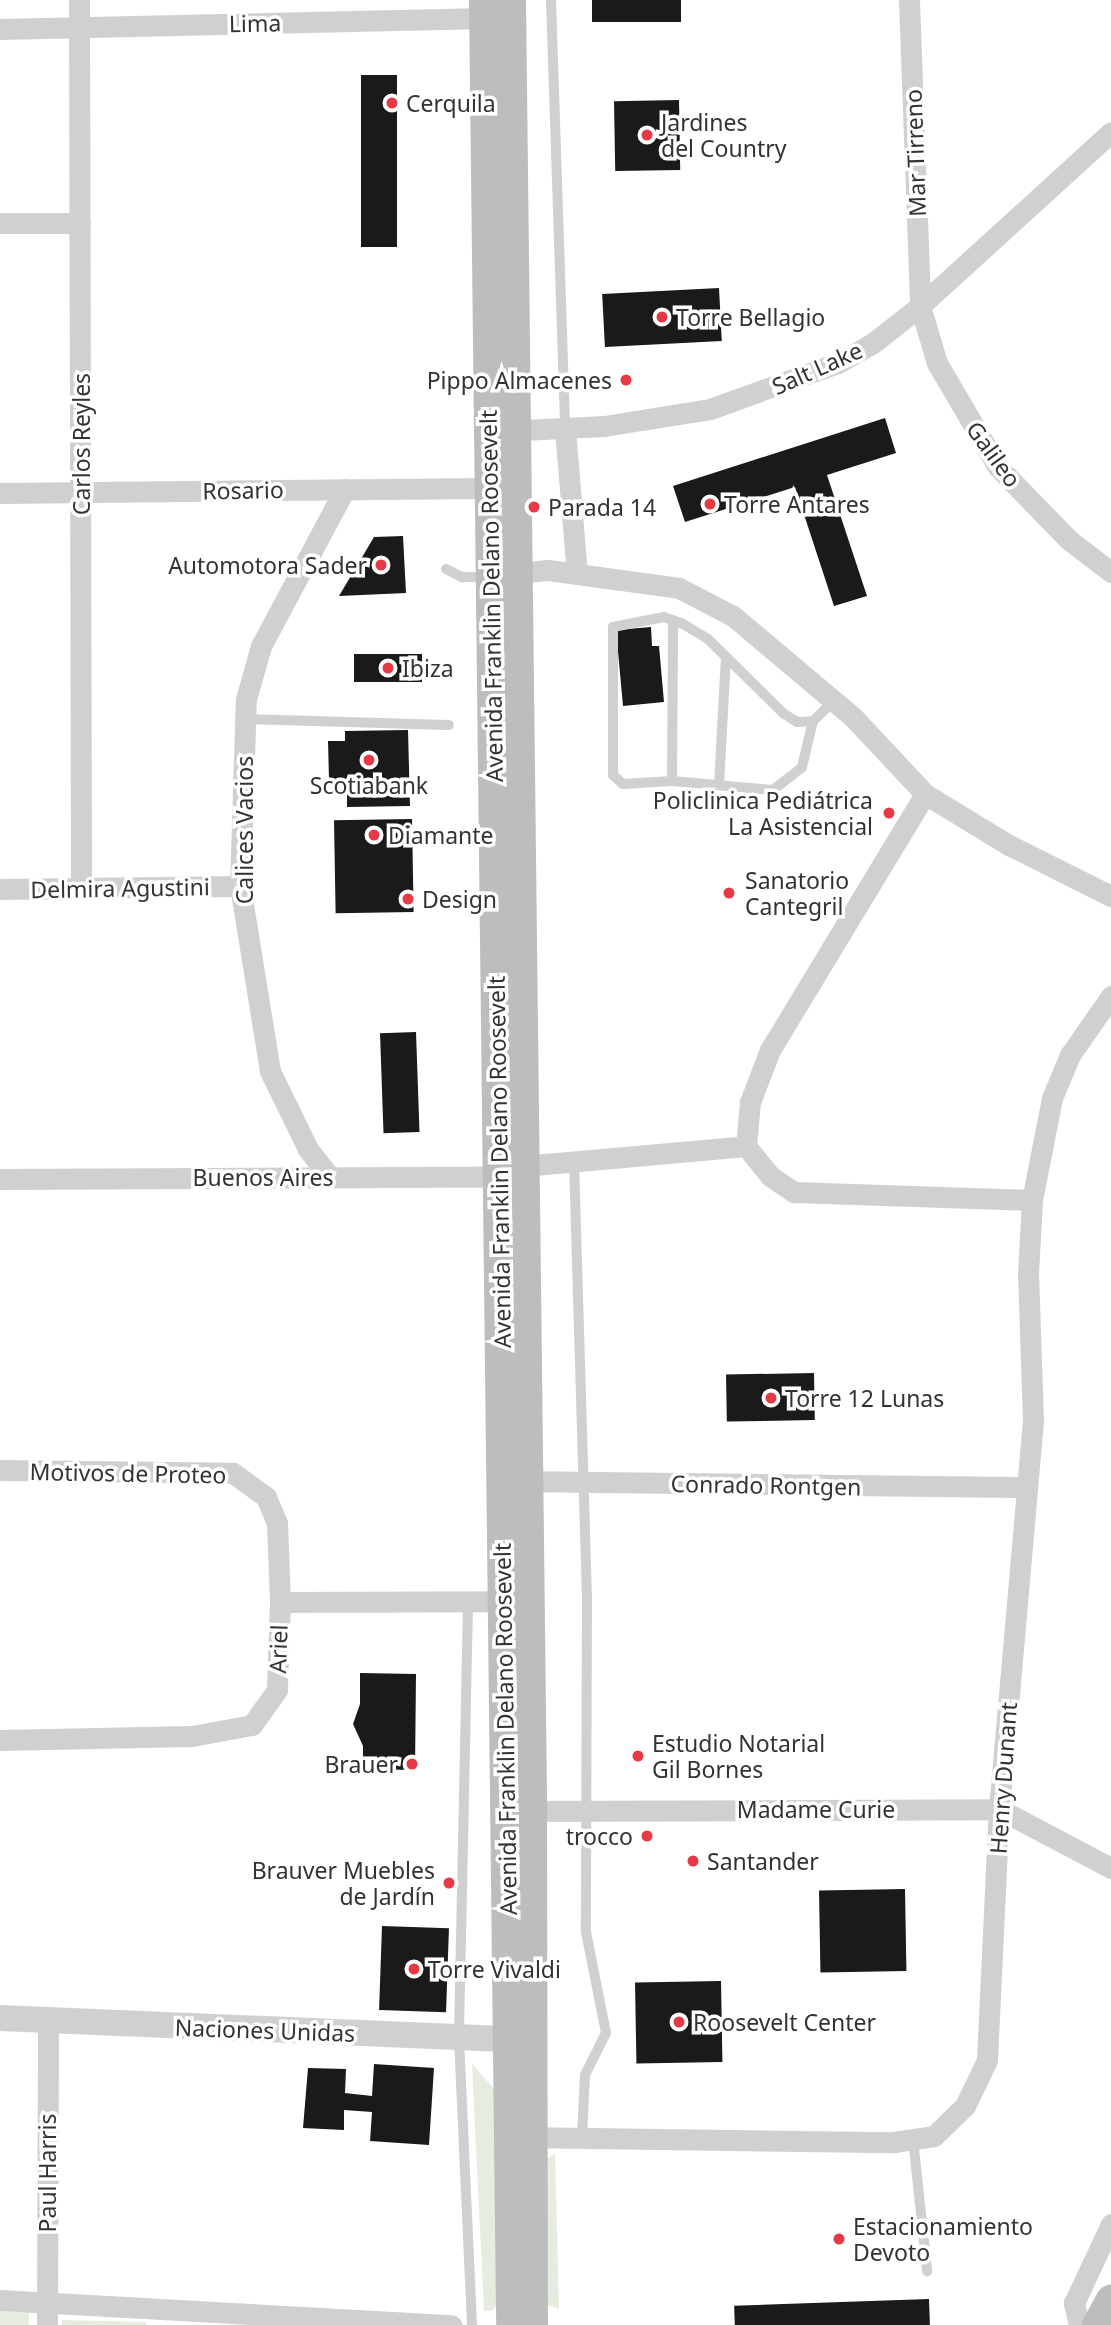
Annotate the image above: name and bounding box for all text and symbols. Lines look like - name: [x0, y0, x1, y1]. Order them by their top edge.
- street label: Lima: [229, 9, 281, 37]
- place label: Cerquila: [406, 89, 496, 117]
- street label: Mar Tirreno: [899, 89, 931, 217]
- marker: Cerquila: [384, 95, 400, 111]
- place label: Jardines del Country: [661, 108, 786, 162]
- marker: Jardines del Country: [639, 127, 655, 143]
- place label: Torre Bellagio: [676, 303, 825, 331]
- marker: Torre Bellagio: [654, 309, 670, 325]
- street label: Salt Lake: [768, 336, 866, 400]
- place label: Pippo Almacenes: [427, 366, 612, 394]
- marker: Pippo Almacenes: [618, 372, 634, 388]
- street label: Carlos Reyles: [67, 373, 95, 515]
- street label: Avenida Franklin Delano Roosevelt: [474, 410, 508, 782]
- street label: Galileo: [961, 416, 1027, 492]
- street label: Rosario: [202, 475, 284, 505]
- place label: Torre Antares: [724, 490, 870, 518]
- place label: Parada 14: [548, 493, 656, 521]
- marker: Torre Antares: [702, 496, 718, 512]
- marker: Parada 14: [526, 499, 542, 515]
- place label: Automotora Sader: [168, 551, 367, 579]
- marker: Automotora Sader: [373, 557, 389, 573]
- place label: Ibiza: [402, 654, 454, 682]
- marker: Ibiza: [380, 660, 396, 676]
- marker: Scotiabank: [361, 752, 377, 768]
- street label: Calices Vacios: [230, 756, 258, 904]
- place label: Scotiabank: [310, 771, 428, 799]
- place label: Policlinica Pediátrica La Asistencial: [653, 786, 873, 840]
- marker: Policlinica Pediátrica La Asistencial: [879, 803, 899, 823]
- place label: Diamante: [388, 821, 494, 849]
- marker: Diamante: [366, 827, 382, 843]
- place label: Sanatorio Cantegril: [745, 866, 849, 920]
- street label: Delmira Agustini: [30, 873, 210, 903]
- marker: Sanatorio Cantegril: [719, 883, 739, 903]
- place label: Design: [422, 885, 497, 913]
- marker: Design: [400, 891, 416, 907]
- street label: Avenida Franklin Delano Roosevelt: [482, 976, 516, 1348]
- street label: Buenos Aires: [193, 1163, 333, 1191]
- place label: Torre 12 Lunas: [785, 1384, 944, 1412]
- marker: Torre 12 Lunas: [763, 1390, 779, 1406]
- street label: Motivos de Proteo: [29, 1457, 227, 1489]
- street label: Conrado Rontgen: [670, 1470, 862, 1500]
- street label: Avenida Franklin Delano Roosevelt: [488, 1543, 522, 1915]
- street label: Ariel: [263, 1624, 293, 1674]
- street label: Henry Dunant: [984, 1701, 1022, 1855]
- place label: Estudio Notarial Gil Bornes: [652, 1729, 825, 1783]
- marker: Estudio Notarial Gil Bornes: [630, 1748, 646, 1764]
- place label: Brauer: [324, 1750, 398, 1778]
- marker: Brauer: [404, 1756, 420, 1772]
- street label: Madame Curie: [737, 1795, 895, 1823]
- place label: trocco: [566, 1822, 633, 1850]
- marker: trocco: [639, 1828, 655, 1844]
- place label: Santander: [707, 1847, 819, 1875]
- marker: Santander: [685, 1853, 701, 1869]
- place label: Brauver Muebles de Jardín: [252, 1856, 435, 1910]
- marker: Brauver Muebles de Jardín: [441, 1875, 457, 1891]
- place label: Torre Vivaldi: [428, 1955, 561, 1983]
- marker: Torre Vivaldi: [406, 1961, 422, 1977]
- place label: Roosevelt Center: [693, 2008, 876, 2036]
- street label: Naciones Unidas: [174, 2013, 356, 2047]
- marker: Roosevelt Center: [671, 2014, 687, 2030]
- street label: Paul Harris: [33, 2114, 61, 2232]
- place label: Estacionamiento Devoto: [853, 2212, 1033, 2266]
- marker: Estacionamiento Devoto: [831, 2231, 847, 2247]

